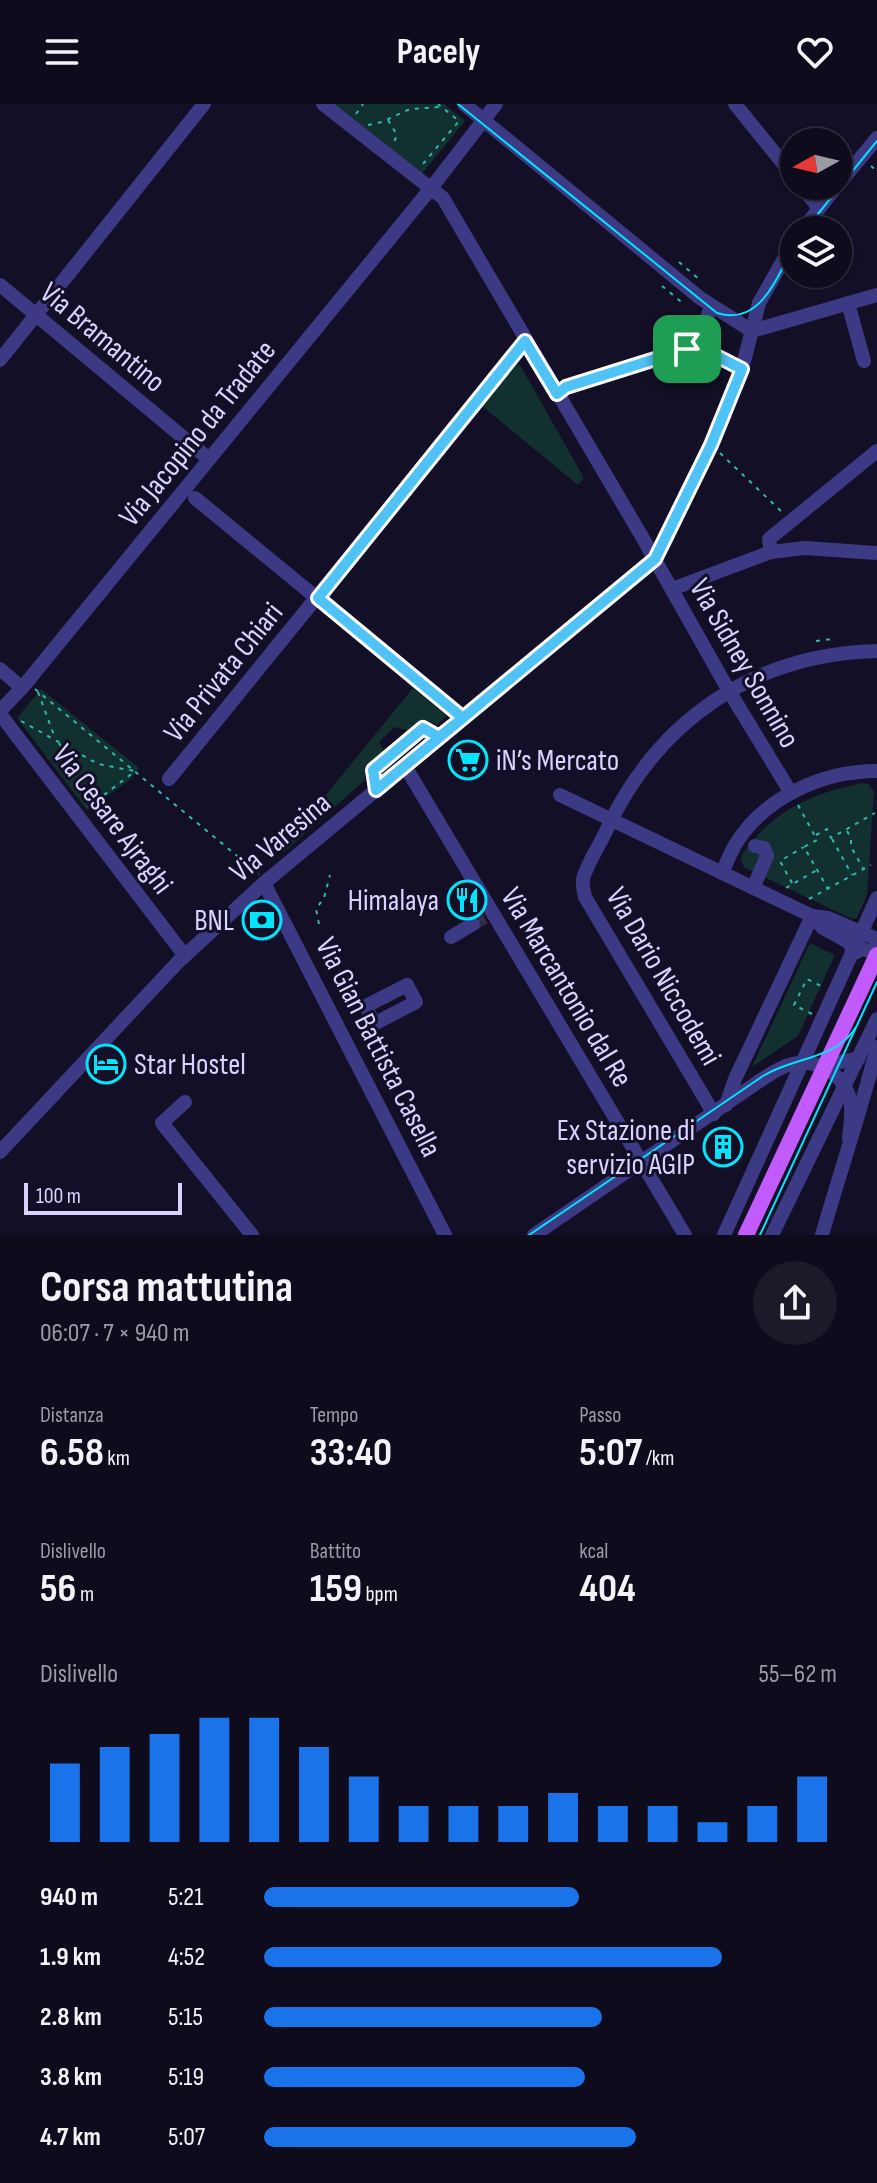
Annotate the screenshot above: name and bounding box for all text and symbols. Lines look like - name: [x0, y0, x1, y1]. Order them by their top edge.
- icon: menu: [40, 30, 84, 74]
- icon: heart: [793, 30, 837, 74]
- text: Pacely: [397, 31, 480, 74]
- north arrow: [780, 128, 852, 200]
- map controls: [780, 128, 852, 288]
- button: layers: [780, 216, 852, 288]
- street label: Via Bramantino: [32, 275, 172, 401]
- pin: [653, 315, 721, 383]
- icon: arrive: [665, 327, 709, 371]
- street label: Via Jacopino da Tradate: [112, 333, 284, 534]
- street label: Via Sidney Sonnino: [681, 573, 807, 754]
- street label: Via Privata Chiari: [157, 596, 291, 750]
- street label: Via Cesare Ajraghi: [44, 738, 180, 901]
- supermarket icon: iN’s Mercato: [447, 739, 489, 781]
- place label: iN’s Mercato: [496, 743, 619, 779]
- street label: Via Varesina: [223, 785, 338, 890]
- restaurant icon: Himalaya: [446, 879, 488, 921]
- street label: Via Marcantonio dal Re: [492, 881, 640, 1094]
- street label: Via Dario Niccodemi: [598, 881, 729, 1072]
- place label: Himalaya: [348, 883, 439, 919]
- bank icon: BNL: [241, 899, 283, 941]
- place label: BNL: [194, 903, 234, 939]
- street label: Via Gian Battista Casella: [307, 932, 449, 1163]
- hotel icon: Star Hostel: [85, 1043, 127, 1085]
- place label: Star Hostel: [134, 1047, 246, 1083]
- place label: Ex Stazione di servizio AGIP: [557, 1113, 695, 1183]
- building icon: Ex Stazione di servizio AGIP: [702, 1126, 744, 1168]
- scale bar: [24, 1179, 182, 1215]
- text: 100 m: [36, 1183, 81, 1210]
- text: Corsa mattutina: [40, 1261, 293, 1314]
- button: share: [753, 1261, 837, 1345]
- text: 06:07 · 7 × 940 m: [40, 1318, 189, 1349]
- text: Distanza: [40, 1402, 104, 1429]
- text: Tempo: [310, 1402, 358, 1429]
- text: Passo: [579, 1402, 621, 1429]
- text: 6.58: [40, 1429, 104, 1477]
- text: 33:40: [310, 1429, 392, 1477]
- text: 5:07: [579, 1429, 642, 1477]
- text: km: [104, 1445, 130, 1472]
- text: /km: [642, 1445, 674, 1472]
- text: Dislivello: [40, 1538, 106, 1565]
- text: Battito: [310, 1538, 361, 1565]
- text: kcal: [579, 1538, 608, 1565]
- text: 56: [40, 1565, 76, 1613]
- text: 159: [310, 1565, 362, 1613]
- text: 404: [579, 1565, 636, 1613]
- text: m: [76, 1581, 94, 1608]
- text: bpm: [362, 1581, 398, 1608]
- text: Dislivello: [40, 1659, 118, 1690]
- text: 55–62 m: [759, 1659, 837, 1690]
- text: 940 m: [40, 1882, 98, 1913]
- text: 5:21: [168, 1882, 203, 1913]
- text: 1.9 km: [40, 1942, 101, 1973]
- text: 4:52: [168, 1942, 205, 1973]
- text: 2.8 km: [40, 2002, 102, 2033]
- text: 5:15: [168, 2002, 203, 2033]
- text: 3.8 km: [40, 2062, 102, 2093]
- text: 5:19: [168, 2062, 204, 2093]
- text: 4.7 km: [40, 2122, 101, 2153]
- text: 5:07: [168, 2122, 205, 2153]

